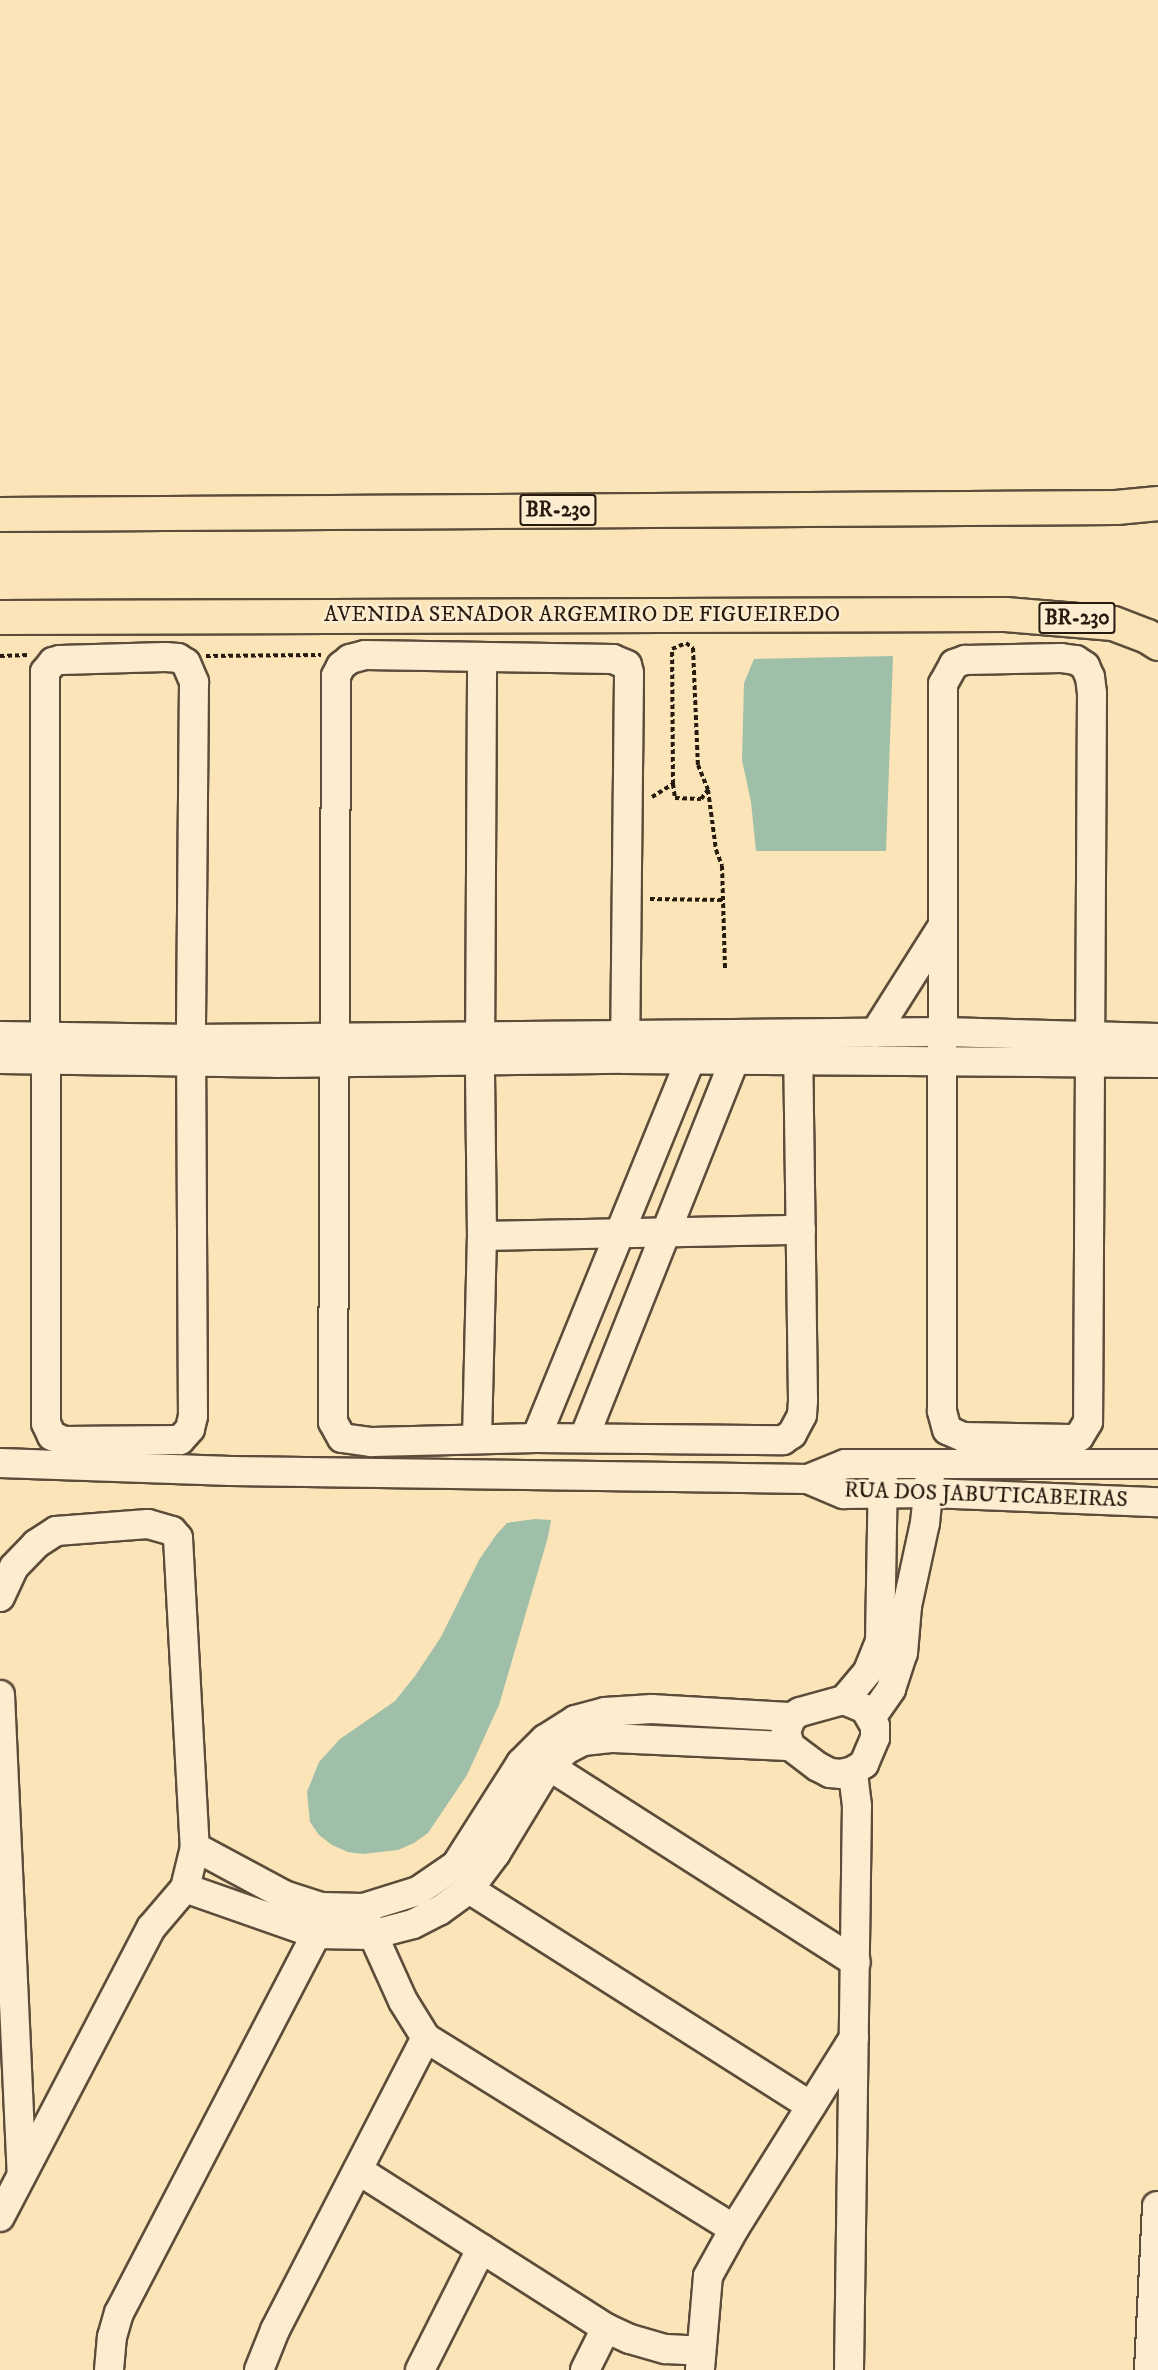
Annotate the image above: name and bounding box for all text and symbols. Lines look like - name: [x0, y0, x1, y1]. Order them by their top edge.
- road number: BR-230: [519, 492, 597, 528]
- road number: BR-230: [1038, 600, 1116, 636]
- street label: AVENIDA SENADOR ARGEMIRO DE FIGUEIREDO: [324, 602, 840, 628]
- street label: RUA DOS JABUTICABEIRAS: [844, 1477, 1128, 1513]

